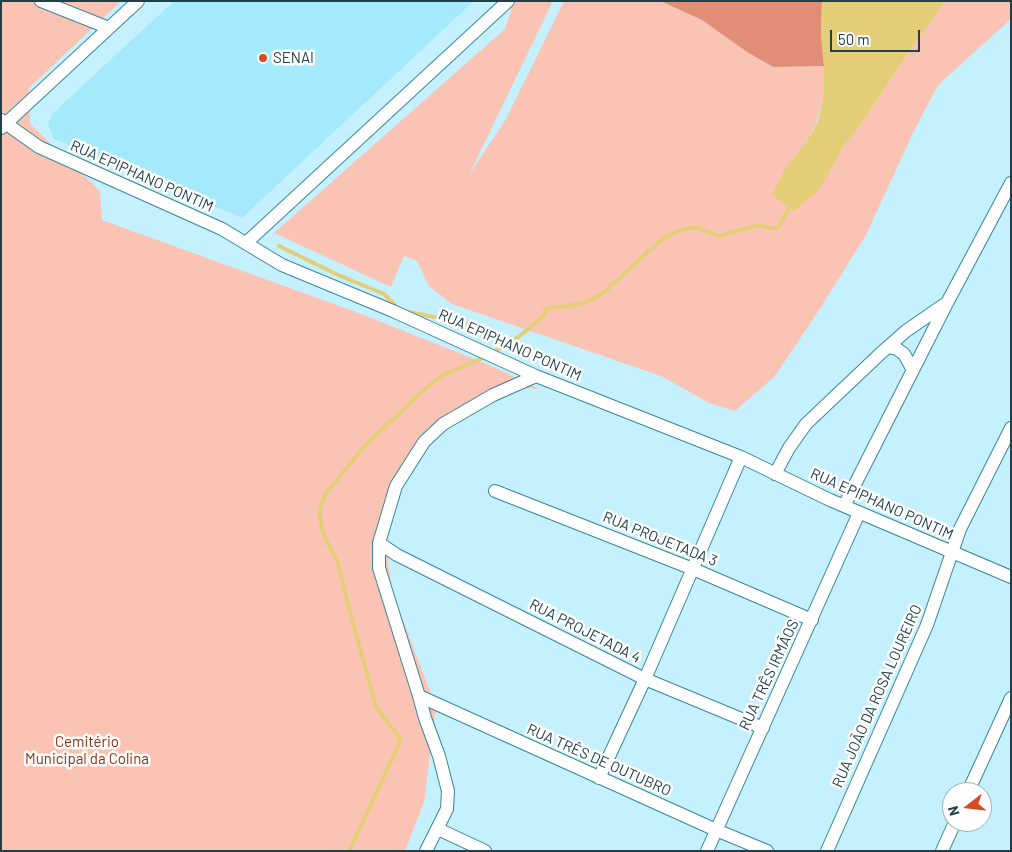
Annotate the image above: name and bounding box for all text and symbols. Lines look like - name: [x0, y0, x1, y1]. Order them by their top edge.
- scale bar: [832, 20, 922, 52]
- text: 50 m: [838, 30, 870, 48]
- place label: SENAI: [273, 49, 314, 67]
- marker: SENAI: [257, 52, 269, 64]
- street label: RUA EPIPHANO PONTIM: [68, 136, 216, 216]
- street label: RUA EPIPHANO PONTIM: [436, 305, 584, 385]
- street label: RUA EPIPHANO PONTIM: [808, 464, 956, 544]
- street label: RUA PROJETADA 3: [600, 508, 720, 570]
- street label: RUA PROJETADA 4: [526, 595, 644, 667]
- street label: RUA JOÃO DA ROSA LOUREIRO: [828, 602, 926, 790]
- street label: RUA TRÊS IRMÃOS: [735, 617, 803, 733]
- street label: RUA TRÊS DE OUTUBRO: [524, 720, 674, 800]
- park label: Cemitério Municipal da Colina: [25, 733, 149, 768]
- north arrow: [942, 782, 992, 832]
- text: N: [944, 804, 963, 818]

